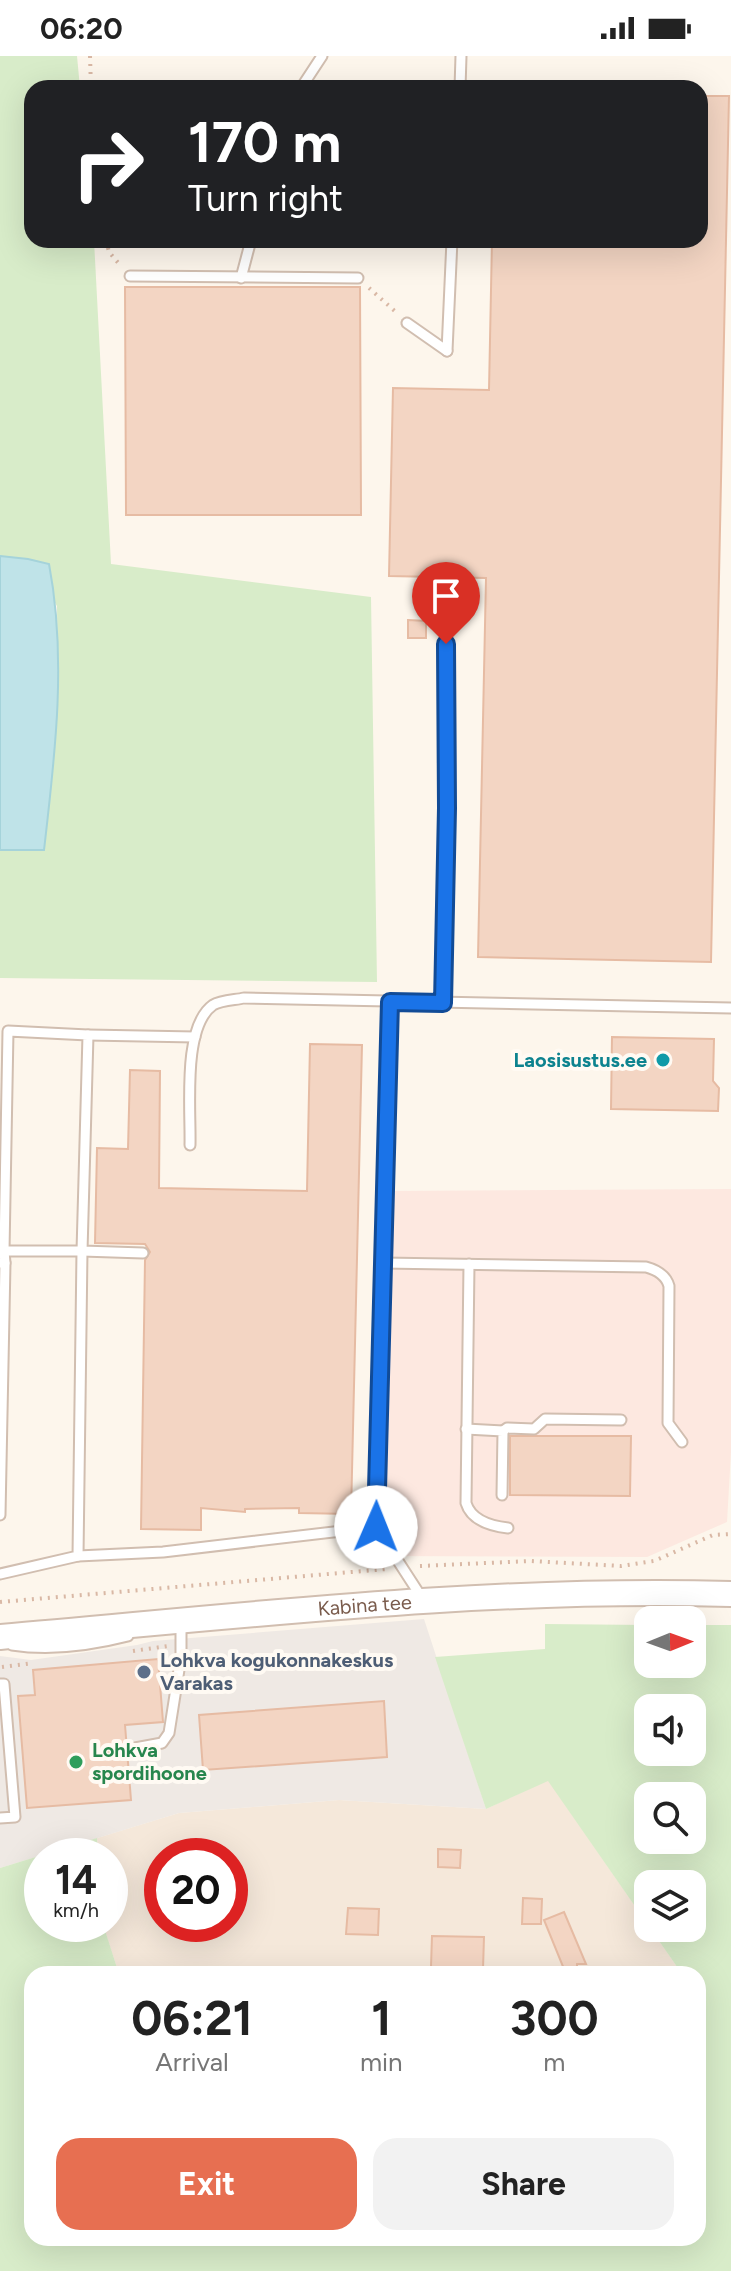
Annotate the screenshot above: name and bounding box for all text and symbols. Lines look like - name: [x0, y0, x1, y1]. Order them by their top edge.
- text: 06:20: [40, 10, 123, 47]
- text: 170 m: [188, 109, 341, 176]
- icon: right: [56, 112, 160, 216]
- text: Turn right: [188, 177, 343, 220]
- pin: [412, 562, 480, 644]
- icon: arrive: [424, 574, 468, 618]
- place label: Laosisustus.ee: [514, 1048, 647, 1072]
- marker: Laosisustus.ee: [654, 1051, 672, 1069]
- position arrow: [334, 1485, 418, 1569]
- street label: Kabina tee: [317, 1590, 413, 1621]
- north arrow: [634, 1606, 706, 1678]
- map controls: [634, 1606, 706, 1942]
- place label: Lohkva kogukonnakeskus Varakas: [160, 1648, 393, 1695]
- marker: Lohkva kogukonnakeskus Varakas: [135, 1663, 153, 1681]
- button: sound: [634, 1694, 706, 1766]
- place label: Lohkva spordihoone: [92, 1738, 207, 1785]
- marker: Lohkva spordihoone: [67, 1753, 85, 1771]
- button: search: [634, 1782, 706, 1854]
- speed limit sign: 20: [144, 1838, 248, 1942]
- text: 14: [55, 1856, 97, 1904]
- button: layers: [634, 1870, 706, 1942]
- text: km/h: [53, 1898, 99, 1922]
- text: 06:21: [131, 1989, 253, 2047]
- text: 1: [371, 1989, 391, 2047]
- text: 300: [510, 1989, 599, 2047]
- text: Arrival: [155, 2046, 229, 2078]
- text: min: [360, 2046, 403, 2078]
- text: m: [543, 2046, 565, 2078]
- button: Exit: [56, 2138, 357, 2230]
- button: Share: [373, 2138, 674, 2230]

